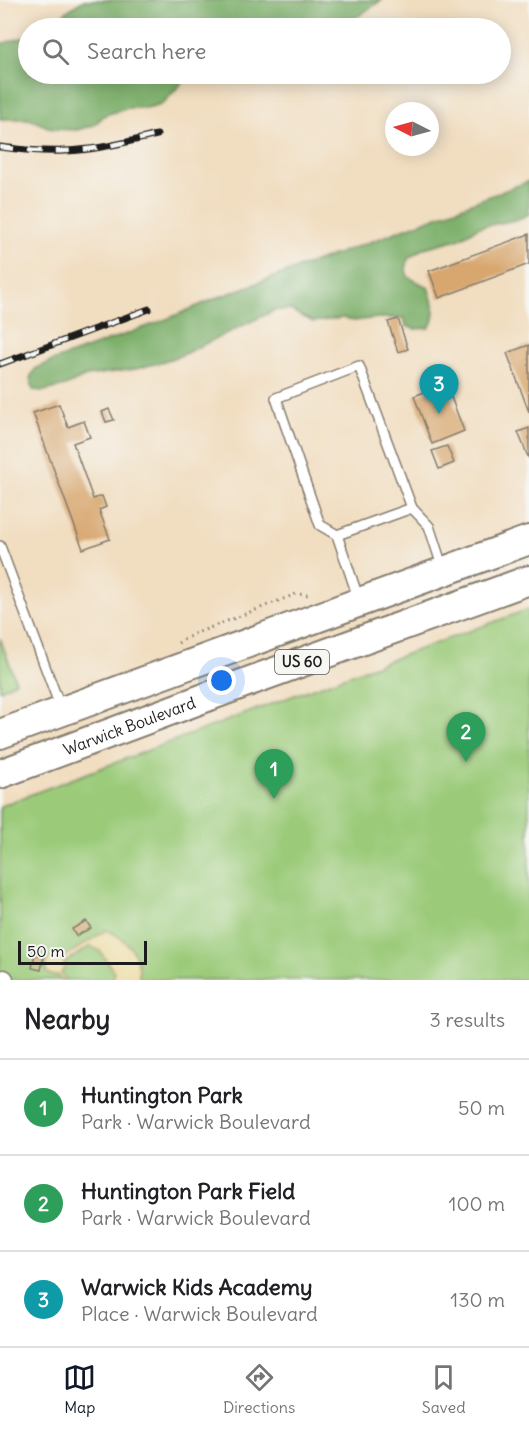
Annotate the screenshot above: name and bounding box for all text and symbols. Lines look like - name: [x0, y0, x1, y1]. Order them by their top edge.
- search box: [18, 18, 511, 84]
- icon: search: [39, 35, 72, 68]
- text: Search here: [87, 37, 206, 65]
- north arrow: [385, 102, 439, 156]
- pin: 3: [420, 364, 458, 414]
- road number: US 60: [275, 650, 329, 674]
- your location: [207, 666, 236, 695]
- street label: Warwick Boulevard: [60, 692, 198, 760]
- pin: 2: [446, 712, 486, 762]
- pin: 1: [254, 750, 294, 799]
- scale bar: [18, 938, 147, 966]
- text: 50 m: [27, 941, 65, 961]
- text: Nearby: [24, 1003, 110, 1036]
- text: 3 results: [429, 1007, 505, 1032]
- text: Huntington Park: [81, 1081, 243, 1109]
- text: 1: [40, 1095, 47, 1120]
- text: 50 m: [458, 1095, 505, 1120]
- text: Park · Warwick Boulevard: [81, 1109, 311, 1134]
- text: Huntington Park Field: [81, 1177, 295, 1205]
- text: 2: [38, 1191, 49, 1216]
- text: 100 m: [448, 1191, 505, 1216]
- text: Park · Warwick Boulevard: [81, 1205, 311, 1230]
- text: Warwick Kids Academy: [81, 1273, 312, 1301]
- text: 3: [38, 1287, 49, 1312]
- text: 130 m: [450, 1287, 505, 1312]
- text: Place · Warwick Boulevard: [81, 1301, 318, 1326]
- tab: Map: [63, 1361, 96, 1417]
- tab: Directions: [223, 1361, 295, 1417]
- tab: Saved: [422, 1361, 466, 1417]

